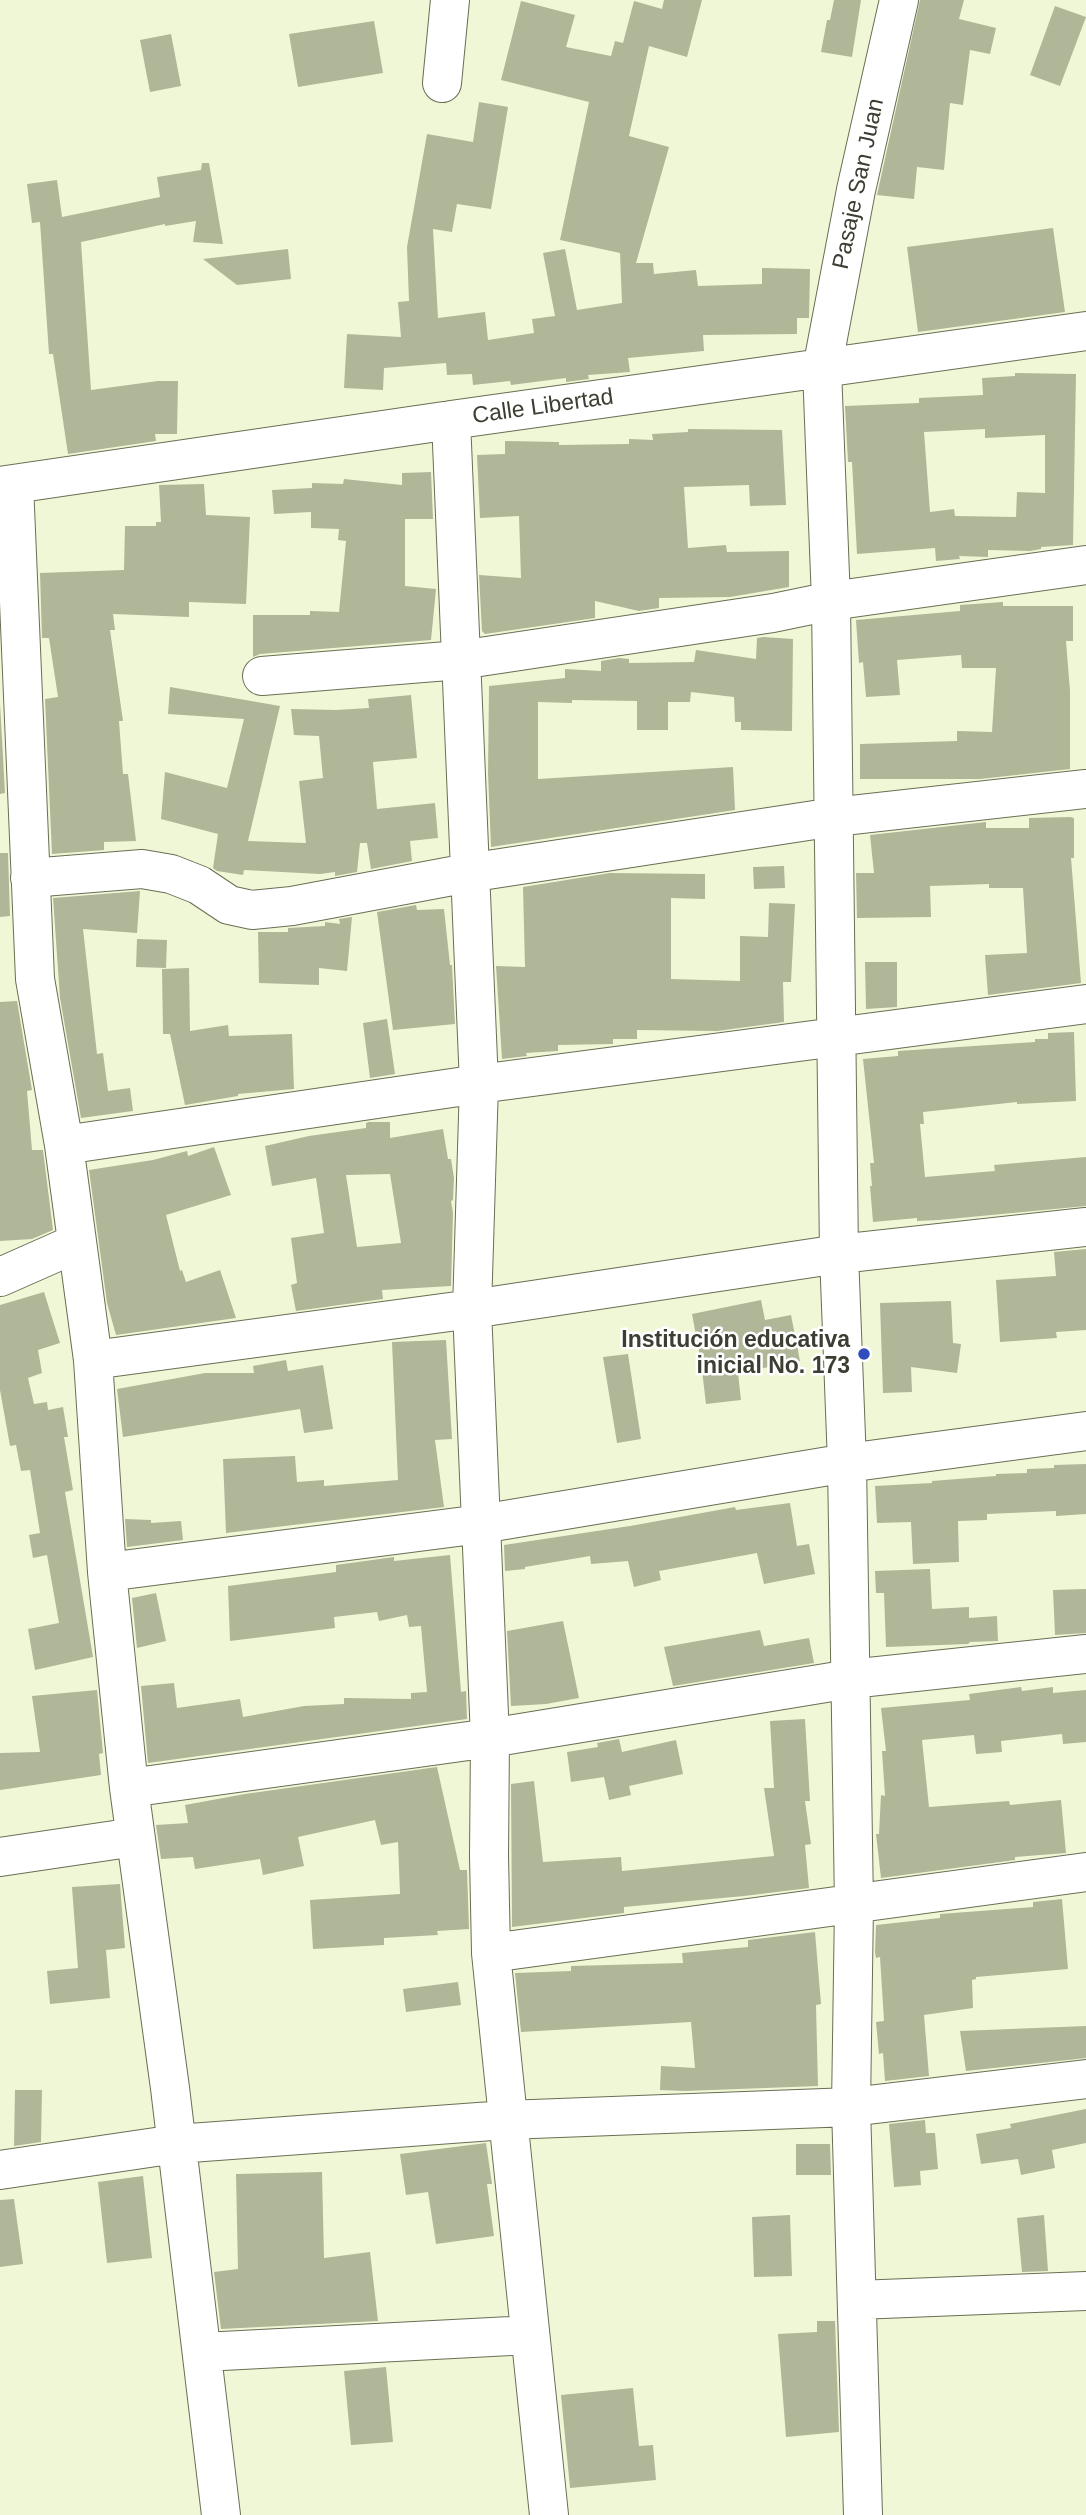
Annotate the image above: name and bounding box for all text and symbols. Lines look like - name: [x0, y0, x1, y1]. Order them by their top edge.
- street label: Pasaje San Juan: [827, 96, 891, 272]
- street label: Calle Libertad: [471, 383, 615, 431]
- place label: Institución educativa inicial No. 173: [621, 1327, 850, 1381]
- marker: Institución educativa inicial No. 173: [856, 1346, 872, 1362]

